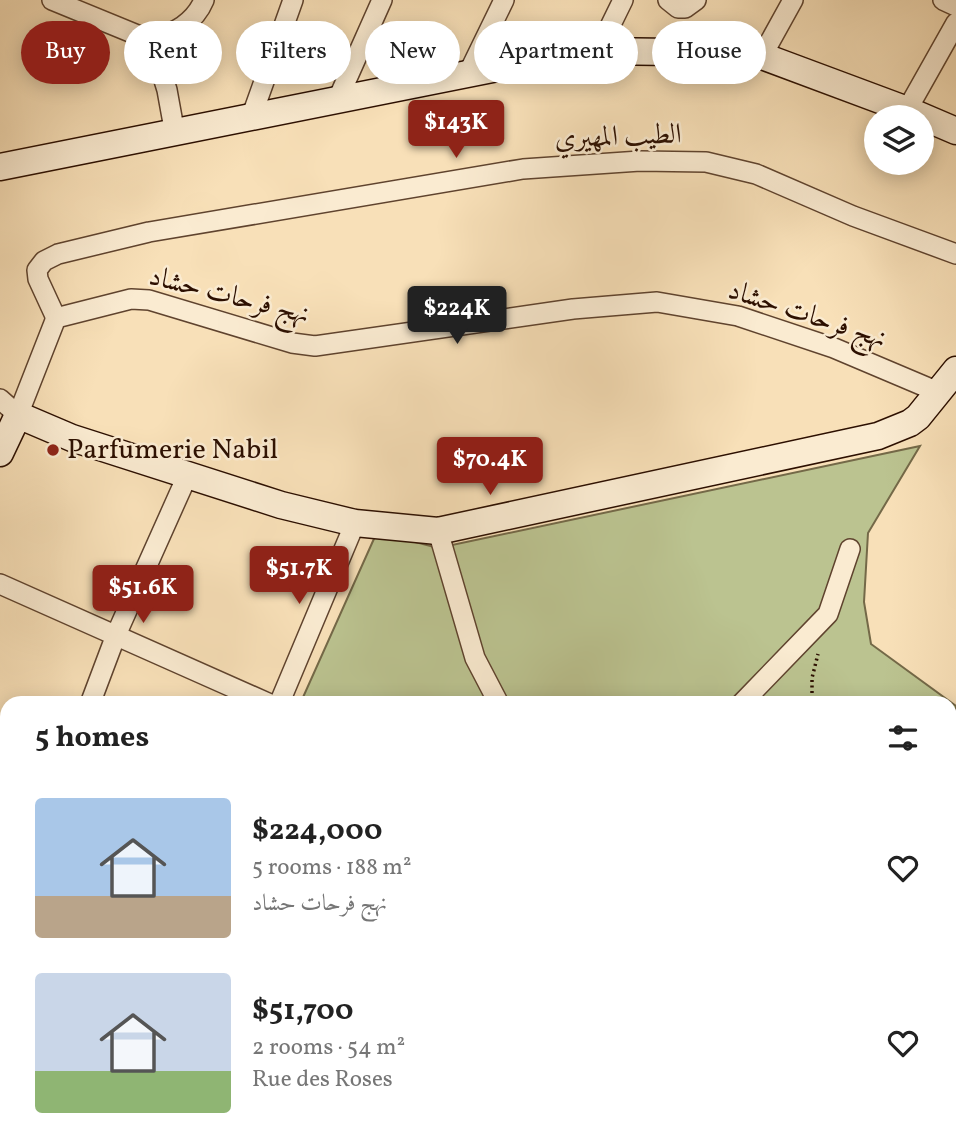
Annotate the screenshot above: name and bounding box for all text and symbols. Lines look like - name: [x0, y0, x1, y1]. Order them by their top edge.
- chip: Buy: [21, 21, 110, 84]
- chip: Rent: [124, 21, 222, 84]
- chip: Filters: [236, 21, 351, 84]
- chip: New: [365, 21, 460, 84]
- chip: Apartment: [474, 21, 638, 84]
- chip: House: [652, 21, 766, 84]
- pin: $143K: [407, 100, 505, 160]
- map controls: [864, 105, 934, 175]
- button: layers: [864, 105, 934, 175]
- text: $143K: [424, 107, 488, 139]
- street label: الطيب المهيري: [554, 115, 682, 160]
- street label: نهج فرحات حشاد: [144, 257, 313, 338]
- street label: نهج فرحات حشاد: [722, 271, 891, 362]
- pin: $224K: [408, 286, 506, 346]
- text: $224K: [423, 293, 491, 325]
- place label: Parfumerie Nabil: [67, 431, 278, 470]
- pin: $70.4K: [433, 438, 547, 497]
- marker: Parfumerie Nabil: [45, 442, 61, 458]
- text: $70.4K: [453, 444, 527, 476]
- pin: $51.7K: [242, 546, 356, 606]
- text: $51.7K: [266, 553, 332, 585]
- pin: $51.6K: [86, 566, 200, 625]
- text: $51.6K: [109, 572, 177, 604]
- text: 5 homes: [35, 717, 149, 759]
- icon: filters: [884, 719, 922, 757]
- text: $224,000: [252, 810, 382, 852]
- icon: home: [91, 826, 175, 910]
- icon: heart: [884, 849, 922, 887]
- text: 5 rooms · 188 m²: [252, 852, 411, 884]
- text: نهج فرحات حشاد: [252, 888, 387, 920]
- text: $51,700: [252, 990, 354, 1032]
- icon: home: [91, 1001, 175, 1085]
- icon: heart: [884, 1024, 922, 1062]
- text: 2 rooms · 54 m²: [252, 1032, 405, 1064]
- text: Rue des Roses: [252, 1064, 393, 1096]

